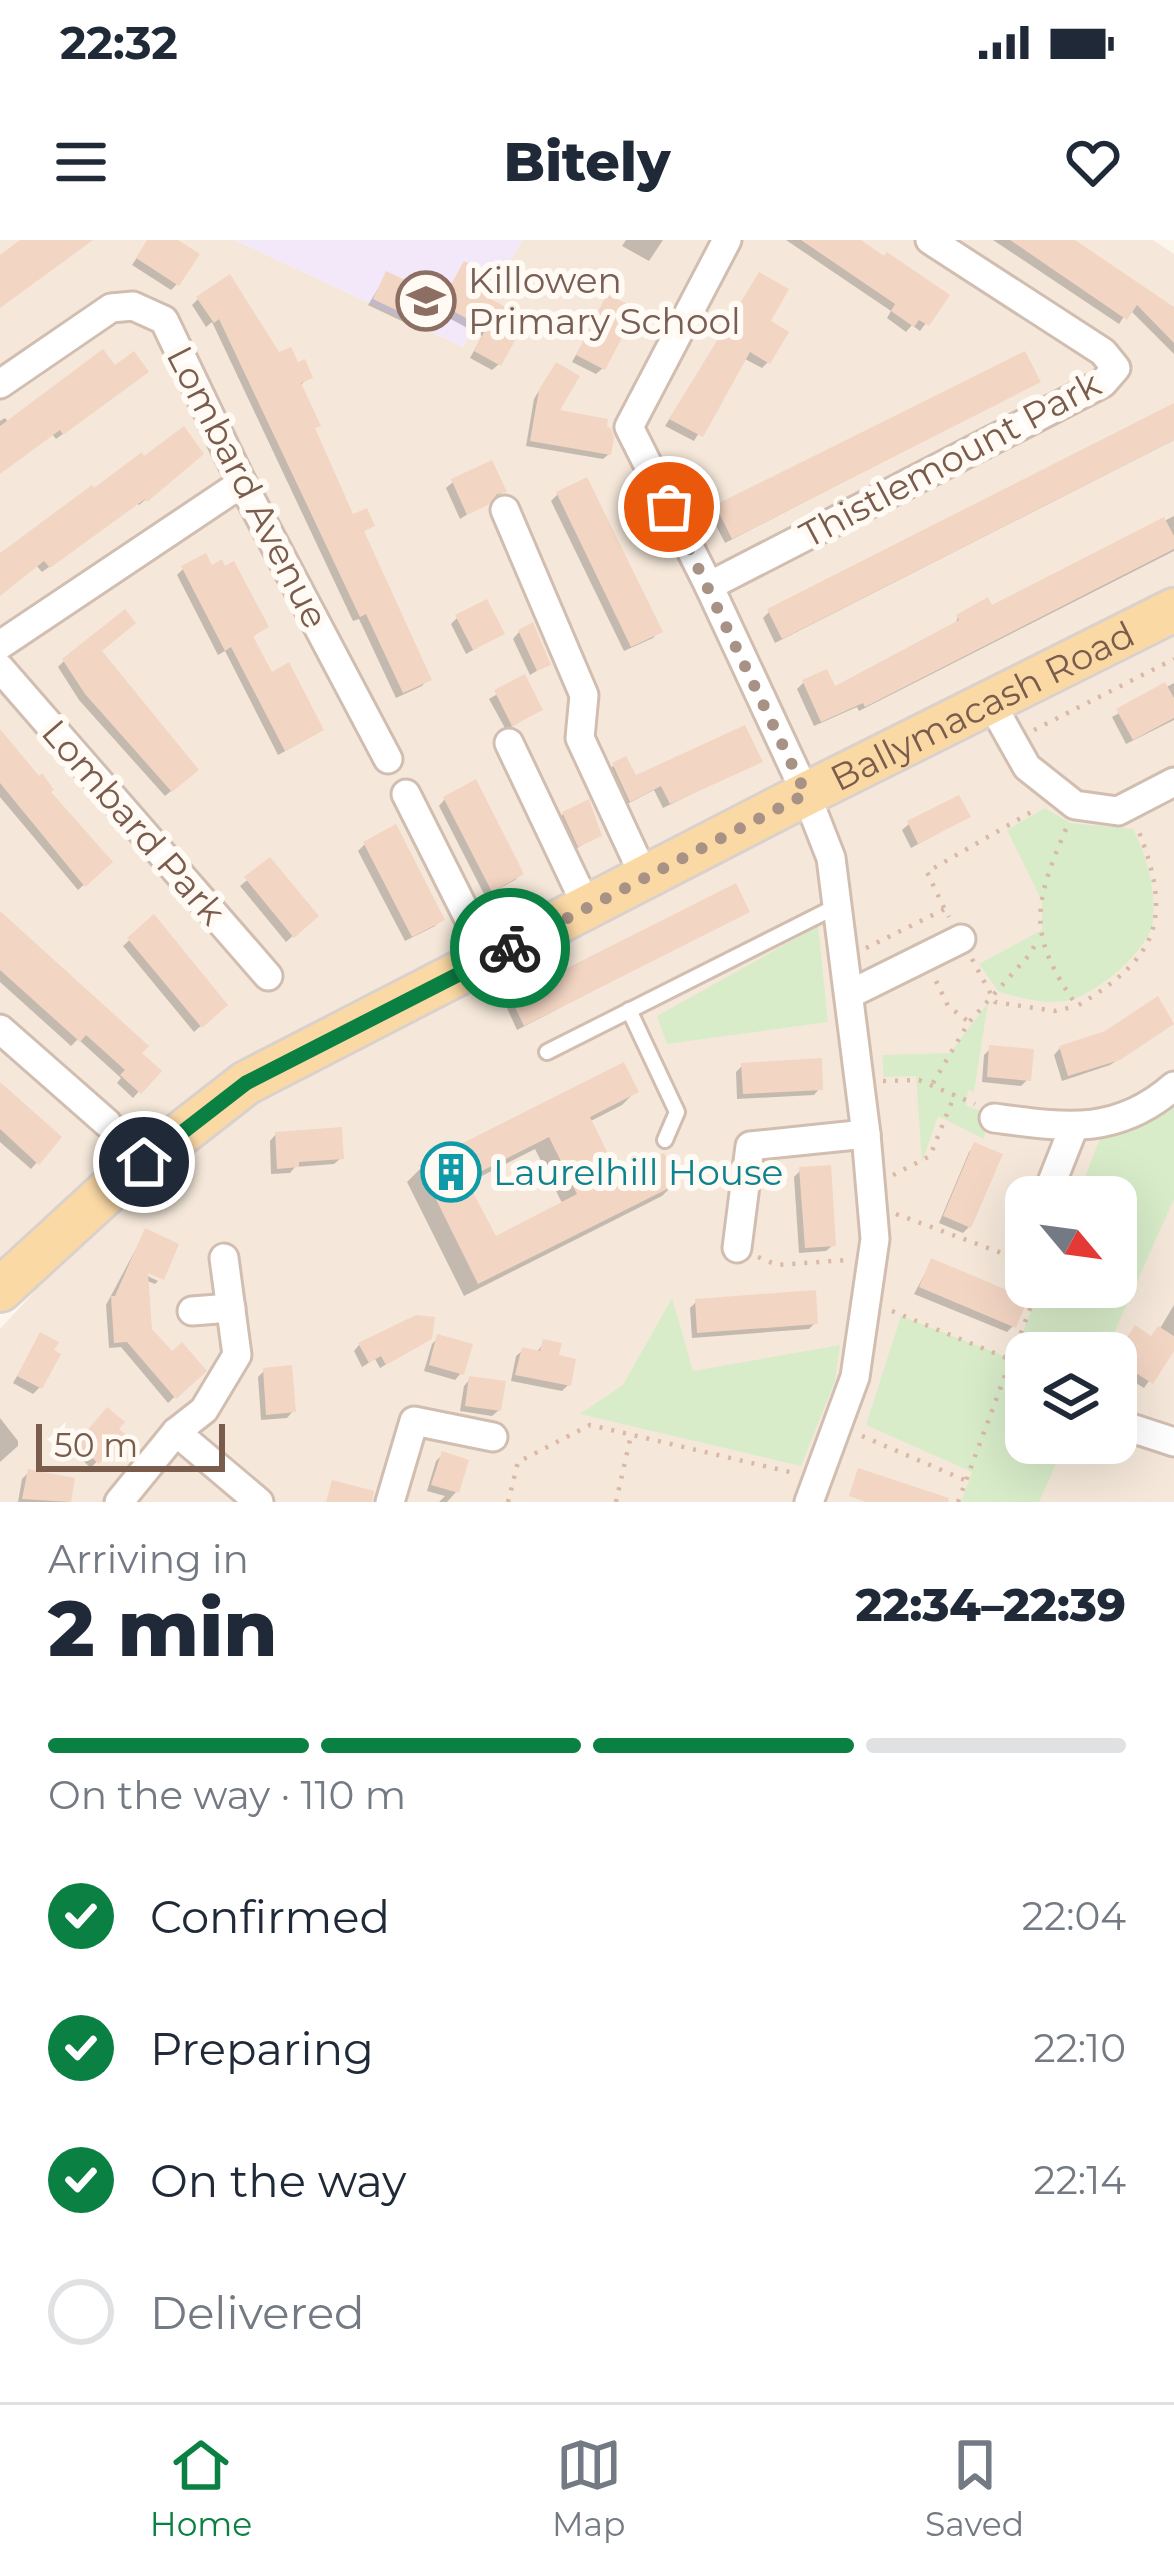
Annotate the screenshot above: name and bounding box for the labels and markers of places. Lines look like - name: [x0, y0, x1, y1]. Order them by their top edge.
- place label: Killowen Primary School: [468, 258, 741, 343]
- school or university icon: Killowen Primary School: [395, 270, 457, 332]
- pin: [618, 456, 720, 558]
- pin: [93, 1111, 195, 1213]
- building icon: Laurelhill House: [420, 1141, 482, 1203]
- place label: Laurelhill House: [493, 1150, 783, 1194]

